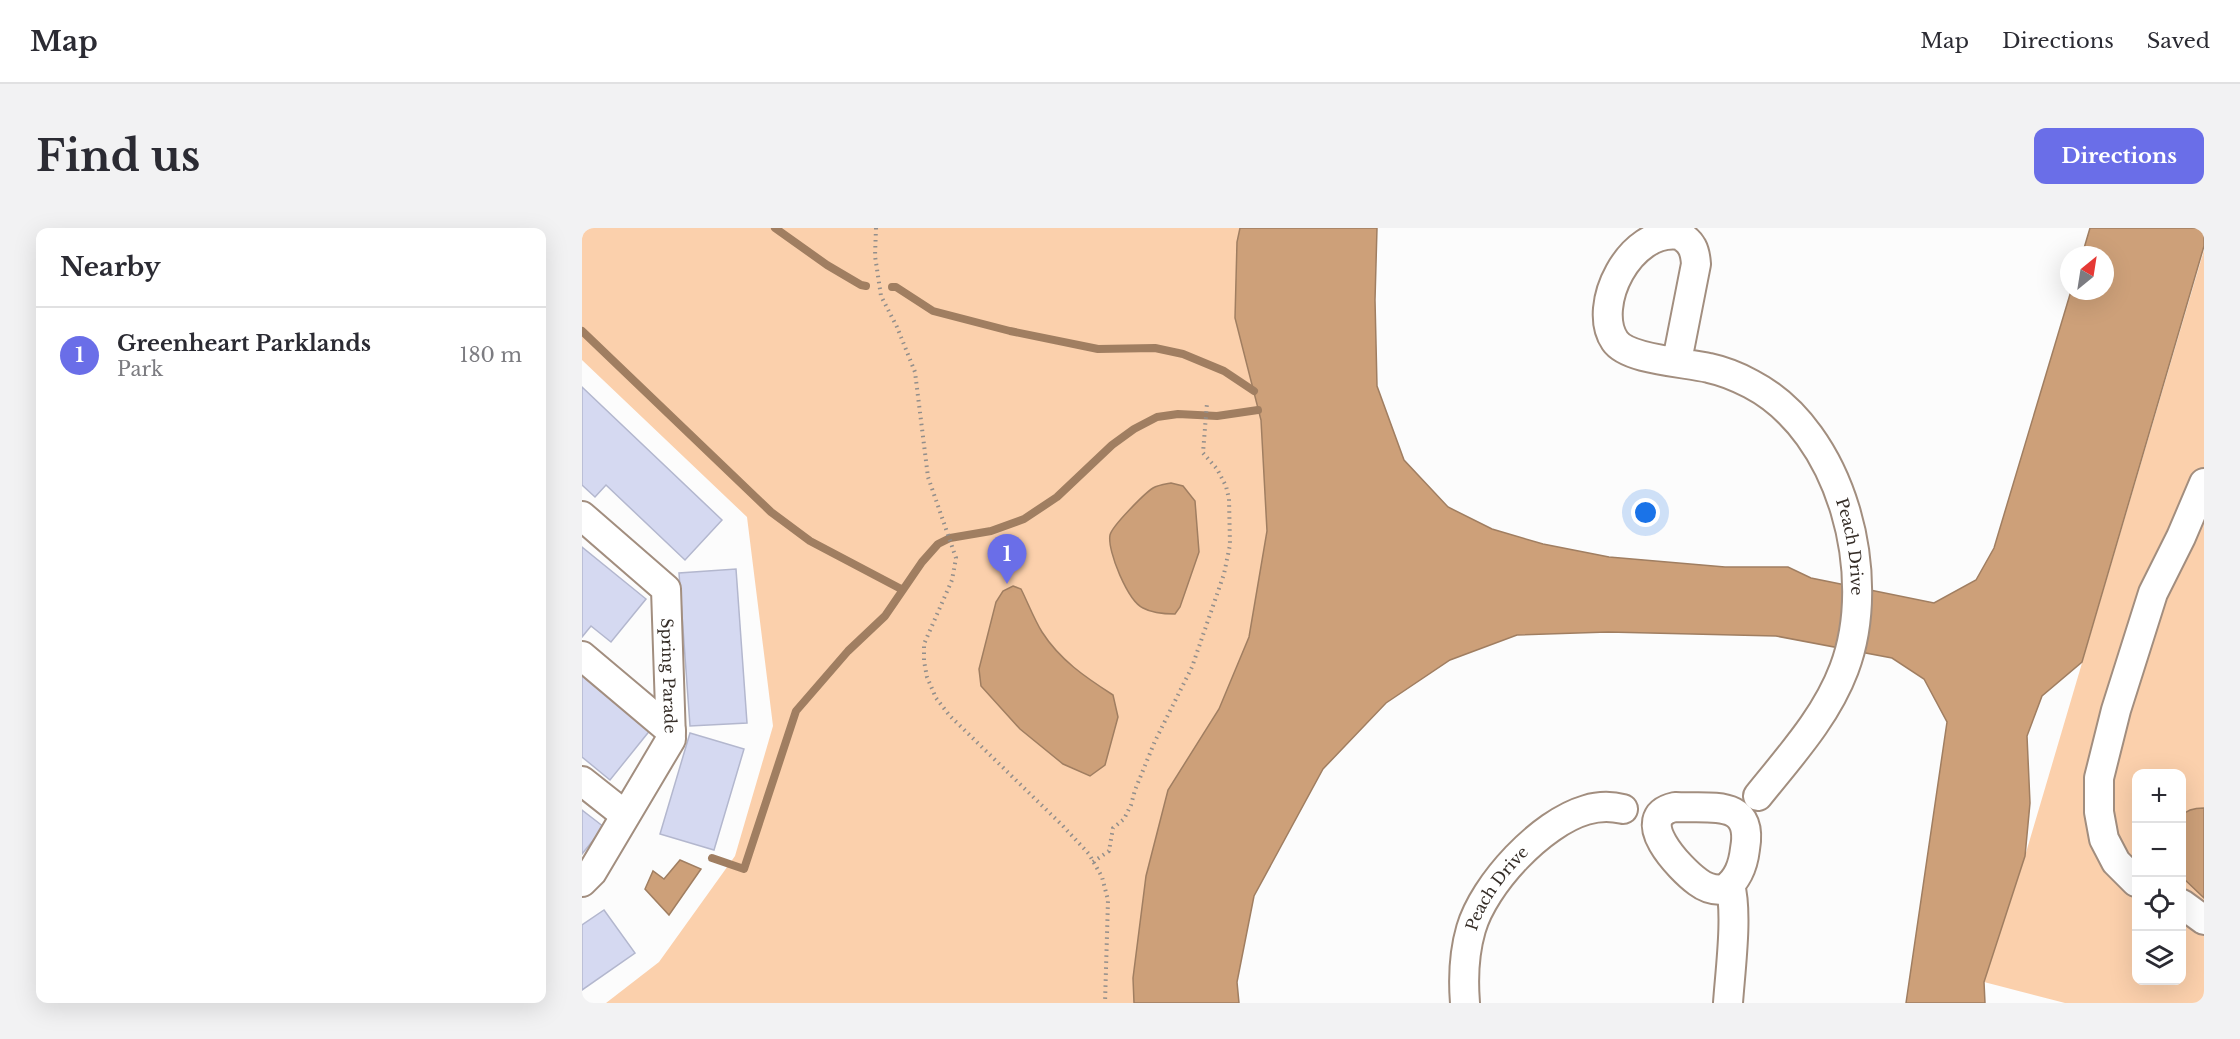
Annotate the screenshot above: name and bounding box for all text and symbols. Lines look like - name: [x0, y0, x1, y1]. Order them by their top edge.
- text: Map: [30, 24, 98, 59]
- text: Map: [1920, 28, 1969, 54]
- text: Directions: [2002, 28, 2114, 54]
- text: Saved: [2147, 28, 2210, 54]
- button: Directions: [2034, 128, 2204, 184]
- text: Find us: [36, 130, 200, 182]
- north arrow: [2060, 246, 2114, 300]
- text: Nearby: [60, 251, 161, 283]
- text: Greenheart Parklands: [117, 330, 371, 357]
- text: 1: [75, 343, 84, 367]
- text: 180 m: [459, 343, 522, 367]
- text: Park: [117, 357, 163, 381]
- street label: Peach Drive: [1832, 495, 1867, 595]
- your location: [1631, 498, 1660, 527]
- pin: 1: [988, 534, 1026, 584]
- street label: Spring Parade: [657, 618, 681, 734]
- map controls: [2132, 769, 2186, 985]
- button: +: [2132, 769, 2186, 823]
- button: −: [2132, 823, 2186, 877]
- street label: Peach Drive: [1461, 842, 1532, 933]
- button: locate: [2132, 877, 2186, 931]
- button: layers: [2132, 931, 2186, 985]

